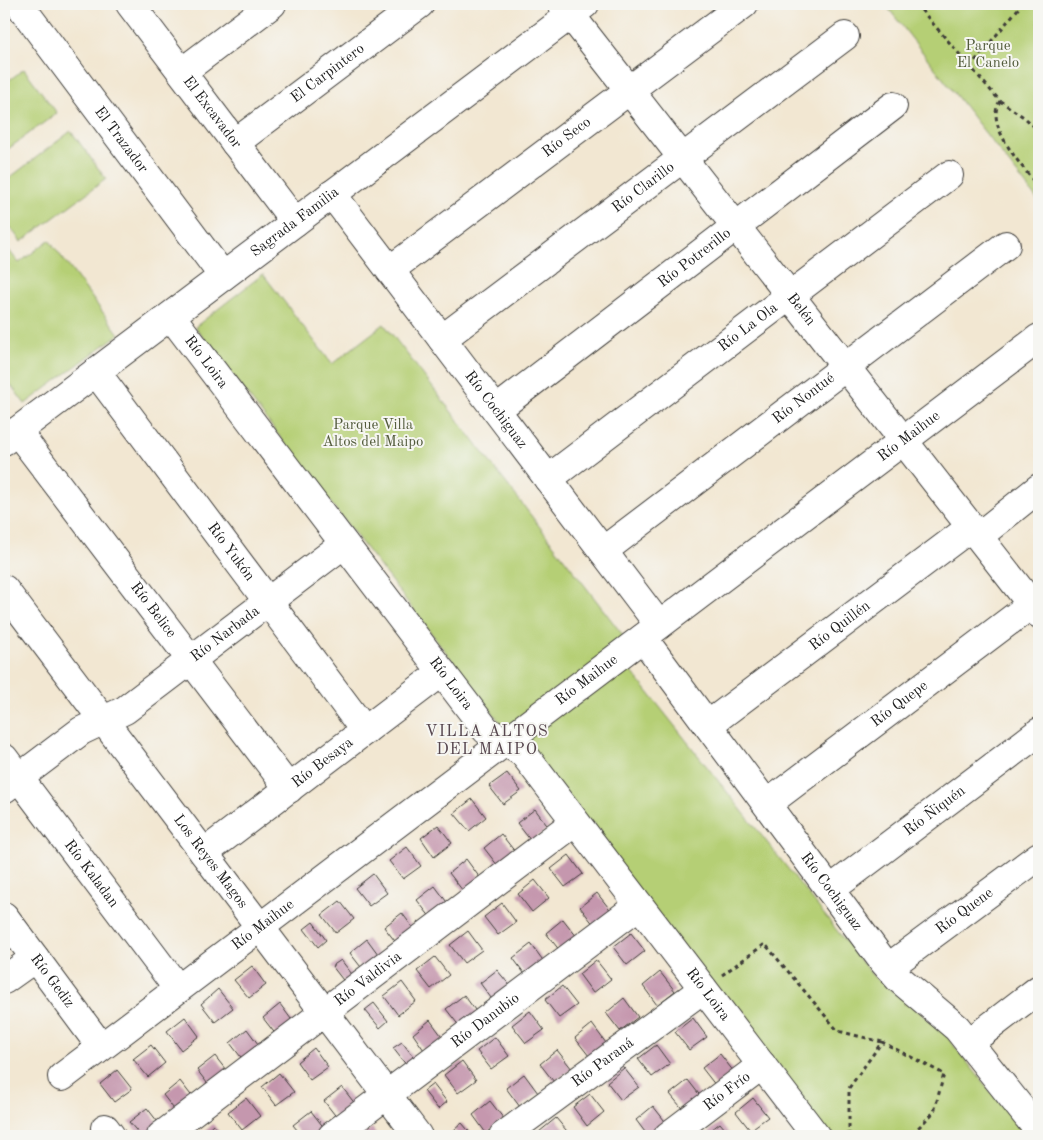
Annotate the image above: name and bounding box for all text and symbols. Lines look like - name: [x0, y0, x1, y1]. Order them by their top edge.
- park label: Parque El Canelo: [957, 39, 1019, 71]
- street label: El Carpintero: [288, 41, 367, 106]
- street label: El Excavador: [180, 74, 244, 151]
- street label: El Trazador: [91, 104, 151, 176]
- street label: Río Seco: [540, 114, 594, 160]
- street label: Río Clarillo: [609, 159, 677, 216]
- street label: Sagrada Familia: [248, 184, 342, 260]
- street label: Río Potrerillo: [655, 225, 734, 291]
- street label: Belén: [784, 291, 818, 329]
- street label: Río La Ola: [716, 300, 781, 355]
- street label: Río Loira: [181, 333, 231, 392]
- street label: Río Cochiguaz: [462, 368, 530, 451]
- street label: Río Nontué: [770, 370, 838, 427]
- street label: Río Maihue: [875, 408, 943, 465]
- park label: Parque Villa Altos del Maipo: [322, 418, 424, 450]
- street label: Río Yukón: [204, 520, 257, 584]
- street label: Río Belice: [127, 580, 179, 641]
- street label: Río Quillén: [806, 598, 873, 653]
- street label: Río Narbada: [188, 603, 263, 665]
- street label: Río Maihue: [553, 652, 621, 708]
- street label: Río Loira: [426, 655, 476, 713]
- street label: Río Quepe: [868, 678, 931, 730]
- district label: VILLA ALTOS DEL MAIPO: [425, 724, 549, 758]
- street label: Río Besaya: [289, 735, 356, 791]
- street label: Río Ñiquén: [901, 783, 968, 839]
- street label: Los Reyes Magos: [170, 812, 250, 911]
- street label: Río Kaladan: [61, 837, 121, 910]
- street label: Río Cochiguaz: [798, 850, 865, 934]
- street label: Río Quene: [933, 885, 996, 937]
- street label: Río Maihue: [229, 897, 297, 953]
- street label: Río Valdivia: [332, 948, 405, 1009]
- street label: Río Gediz: [28, 951, 77, 1011]
- street label: Río Loira: [683, 966, 733, 1024]
- street label: Río Danubio: [449, 990, 522, 1051]
- street label: Río Paraná: [569, 1035, 637, 1090]
- street label: Río Frío: [701, 1069, 753, 1114]

